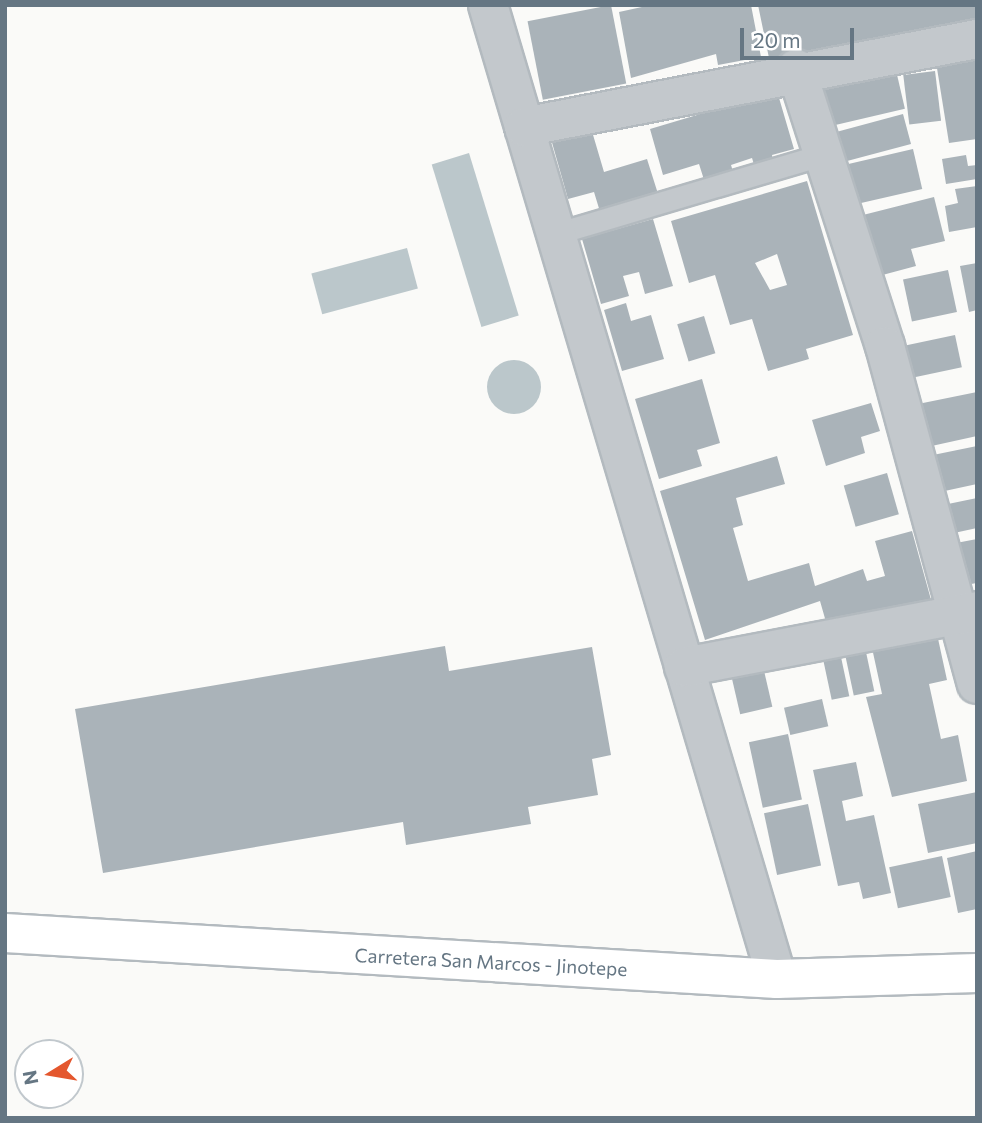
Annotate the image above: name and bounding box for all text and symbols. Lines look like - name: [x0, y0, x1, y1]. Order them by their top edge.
- scale bar: [744, 14, 858, 58]
- text: 20 m: [753, 27, 801, 52]
- street label: Carretera San Marcos - Jinotepe: [354, 943, 628, 981]
- north arrow: [14, 1039, 84, 1109]
- text: N: [17, 1069, 43, 1087]

